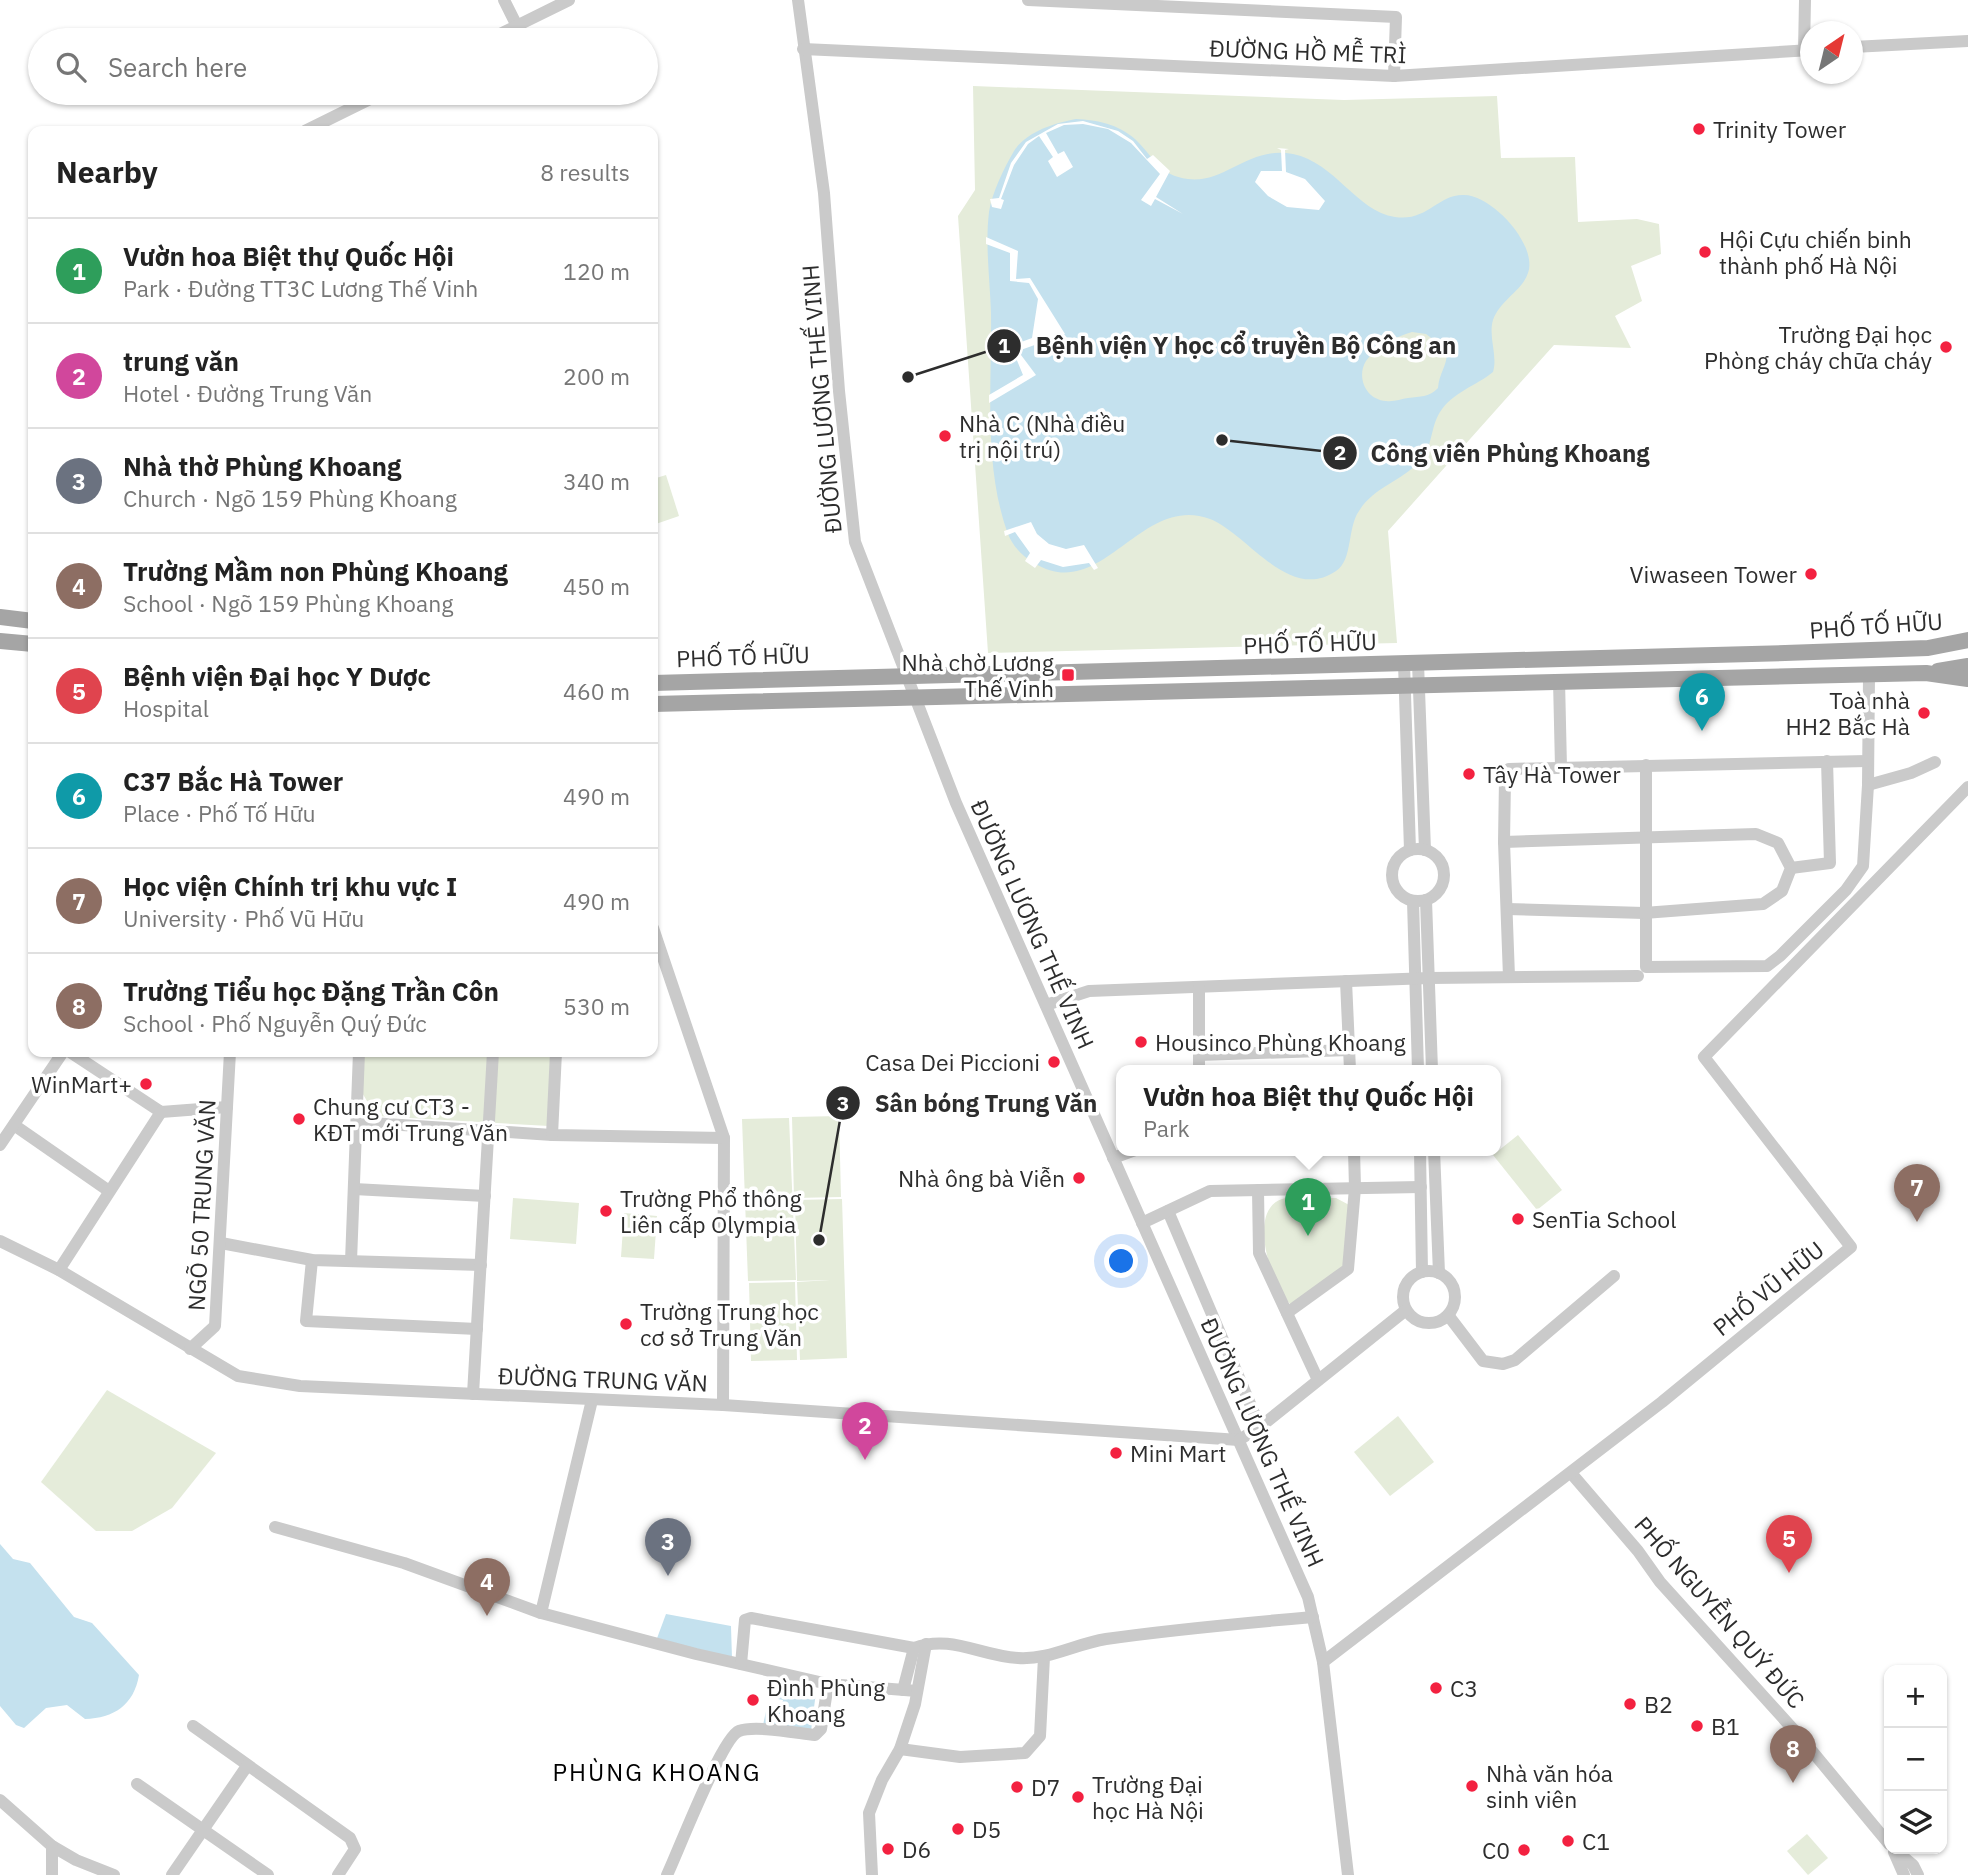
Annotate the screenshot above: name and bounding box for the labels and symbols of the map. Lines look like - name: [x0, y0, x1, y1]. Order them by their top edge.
- north arrow: [1800, 21, 1863, 84]
- street label: ĐƯỜNG HỒ MỄ TRÌ: [1209, 32, 1407, 69]
- place label: Trinity Tower: [1713, 114, 1847, 144]
- marker: Trinity Tower: [1691, 121, 1707, 137]
- place label: Hội Cựu chiến binh thành phố Hà Nội: [1719, 224, 1912, 280]
- marker: Hội Cựu chiến binh thành phố Hà Nội: [1697, 244, 1713, 260]
- street label: ĐƯỜNG LƯƠNG THẾ VINH: [793, 263, 848, 535]
- place label: Trường Đại học Phòng cháy chữa cháy: [1704, 319, 1933, 375]
- callout: Bệnh viện Y học cổ truyền Bộ Công an: [987, 324, 1470, 369]
- text: Bệnh viện Y học cổ truyền Bộ Công an: [1036, 329, 1456, 361]
- text: 1: [998, 331, 1011, 359]
- marker: Trường Đại học Phòng cháy chữa cháy: [1938, 339, 1954, 355]
- place label: Nhà C (Nhà điều trị nội trú): [959, 408, 1125, 464]
- marker: Nhà C (Nhà điều trị nội trú): [937, 428, 953, 444]
- callout: Công viên Phùng Khoang: [1322, 431, 1664, 476]
- text: Công viên Phùng Khoang: [1371, 437, 1650, 469]
- text: 2: [1334, 438, 1346, 466]
- place label: Viwaseen Tower: [1630, 559, 1798, 589]
- marker: Viwaseen Tower: [1803, 566, 1819, 582]
- street label: PHỐ TỐ HỮU: [1808, 604, 1944, 645]
- street label: PHỐ TỐ HỮU: [1243, 625, 1377, 660]
- street label: PHỐ TỐ HỮU: [676, 638, 810, 673]
- place label: Nhà chờ Lương Thế Vinh: [902, 647, 1054, 703]
- marker: Nhà chờ Lương Thế Vinh: [1060, 667, 1076, 683]
- pin: 6: [1679, 673, 1725, 731]
- place label: Toà nhà HH2 Bắc Hà: [1785, 685, 1910, 741]
- marker: Toà nhà HH2 Bắc Hà: [1916, 705, 1932, 721]
- place label: Tây Hà Tower: [1483, 759, 1621, 789]
- marker: Tây Hà Tower: [1461, 766, 1477, 782]
- street label: ĐƯỜNG LƯƠNG THẾ VINH: [964, 794, 1102, 1053]
- place label: Housinco Phùng Khoang: [1155, 1027, 1406, 1057]
- marker: Housinco Phùng Khoang: [1133, 1034, 1149, 1050]
- place label: Casa Dei Piccioni: [865, 1047, 1040, 1077]
- marker: Casa Dei Piccioni: [1046, 1054, 1062, 1070]
- place label: WinMart+: [31, 1069, 132, 1099]
- marker: WinMart+: [138, 1076, 154, 1092]
- callout: Sân bóng Trung Văn: [826, 1081, 1112, 1126]
- text: Sân bóng Trung Văn: [875, 1087, 1097, 1119]
- text: 3: [837, 1089, 849, 1117]
- place label: Chung cư CT3 - KĐT mới Trung Văn: [313, 1091, 508, 1147]
- street label: NGÕ 50 TRUNG VĂN: [180, 1098, 222, 1312]
- marker: Chung cư CT3 - KĐT mới Trung Văn: [291, 1111, 307, 1127]
- place label: Nhà ông bà Viễn: [898, 1163, 1065, 1193]
- pin: 7: [1894, 1164, 1940, 1222]
- marker: Nhà ông bà Viễn: [1071, 1170, 1087, 1186]
- pin: 1: [1285, 1178, 1331, 1236]
- place label: Trường Phổ thông Liên cấp Olympia: [620, 1183, 802, 1239]
- marker: Trường Phổ thông Liên cấp Olympia: [598, 1203, 614, 1219]
- place label: SenTia School: [1532, 1204, 1676, 1234]
- marker: SenTia School: [1510, 1211, 1526, 1227]
- street label: PHỐ VŨ HỮU: [1706, 1233, 1830, 1342]
- your location: [1104, 1244, 1138, 1278]
- place label: Trường Trung học cơ sở Trung Văn: [640, 1296, 819, 1352]
- street label: ĐƯỜNG LƯƠNG THẾ VINH: [1194, 1312, 1332, 1571]
- marker: Trường Trung học cơ sở Trung Văn: [618, 1316, 634, 1332]
- street label: ĐƯỜNG TRUNG VĂN: [498, 1360, 708, 1398]
- pin: 2: [842, 1402, 888, 1460]
- place label: Mini Mart: [1130, 1438, 1226, 1468]
- marker: Mini Mart: [1108, 1445, 1124, 1461]
- street label: PHỐ NGUYỄN QUÝ ĐỨC: [1628, 1509, 1812, 1714]
- pin: 5: [1766, 1515, 1812, 1573]
- pin: 3: [645, 1518, 691, 1576]
- pin: 4: [464, 1558, 510, 1616]
- place label: Đình Phùng Khoang: [767, 1672, 885, 1728]
- place label: C3: [1450, 1673, 1478, 1703]
- marker: C3: [1428, 1680, 1444, 1696]
- place label: B2: [1644, 1689, 1673, 1719]
- marker: Đình Phùng Khoang: [745, 1692, 761, 1708]
- marker: B2: [1622, 1696, 1638, 1712]
- place label: B1: [1711, 1711, 1740, 1741]
- marker: B1: [1689, 1718, 1705, 1734]
- pin: 8: [1770, 1725, 1816, 1783]
- district label: PHÙNG KHOANG: [553, 1756, 761, 1788]
- place label: Nhà văn hóa sinh viên: [1486, 1758, 1613, 1814]
- place label: Trường Đại học Hà Nội: [1092, 1769, 1204, 1825]
- place label: D7: [1031, 1772, 1060, 1802]
- marker: Nhà văn hóa sinh viên: [1464, 1778, 1480, 1794]
- marker: D7: [1009, 1779, 1025, 1795]
- marker: Trường Đại học Hà Nội: [1070, 1789, 1086, 1805]
- place label: D5: [972, 1814, 1001, 1844]
- marker: D5: [950, 1821, 966, 1837]
- place label: C1: [1582, 1826, 1610, 1856]
- marker: C1: [1560, 1833, 1576, 1849]
- place label: D6: [902, 1834, 931, 1864]
- place label: C0: [1482, 1835, 1510, 1865]
- marker: D6: [880, 1841, 896, 1857]
- marker: C0: [1516, 1842, 1532, 1858]

